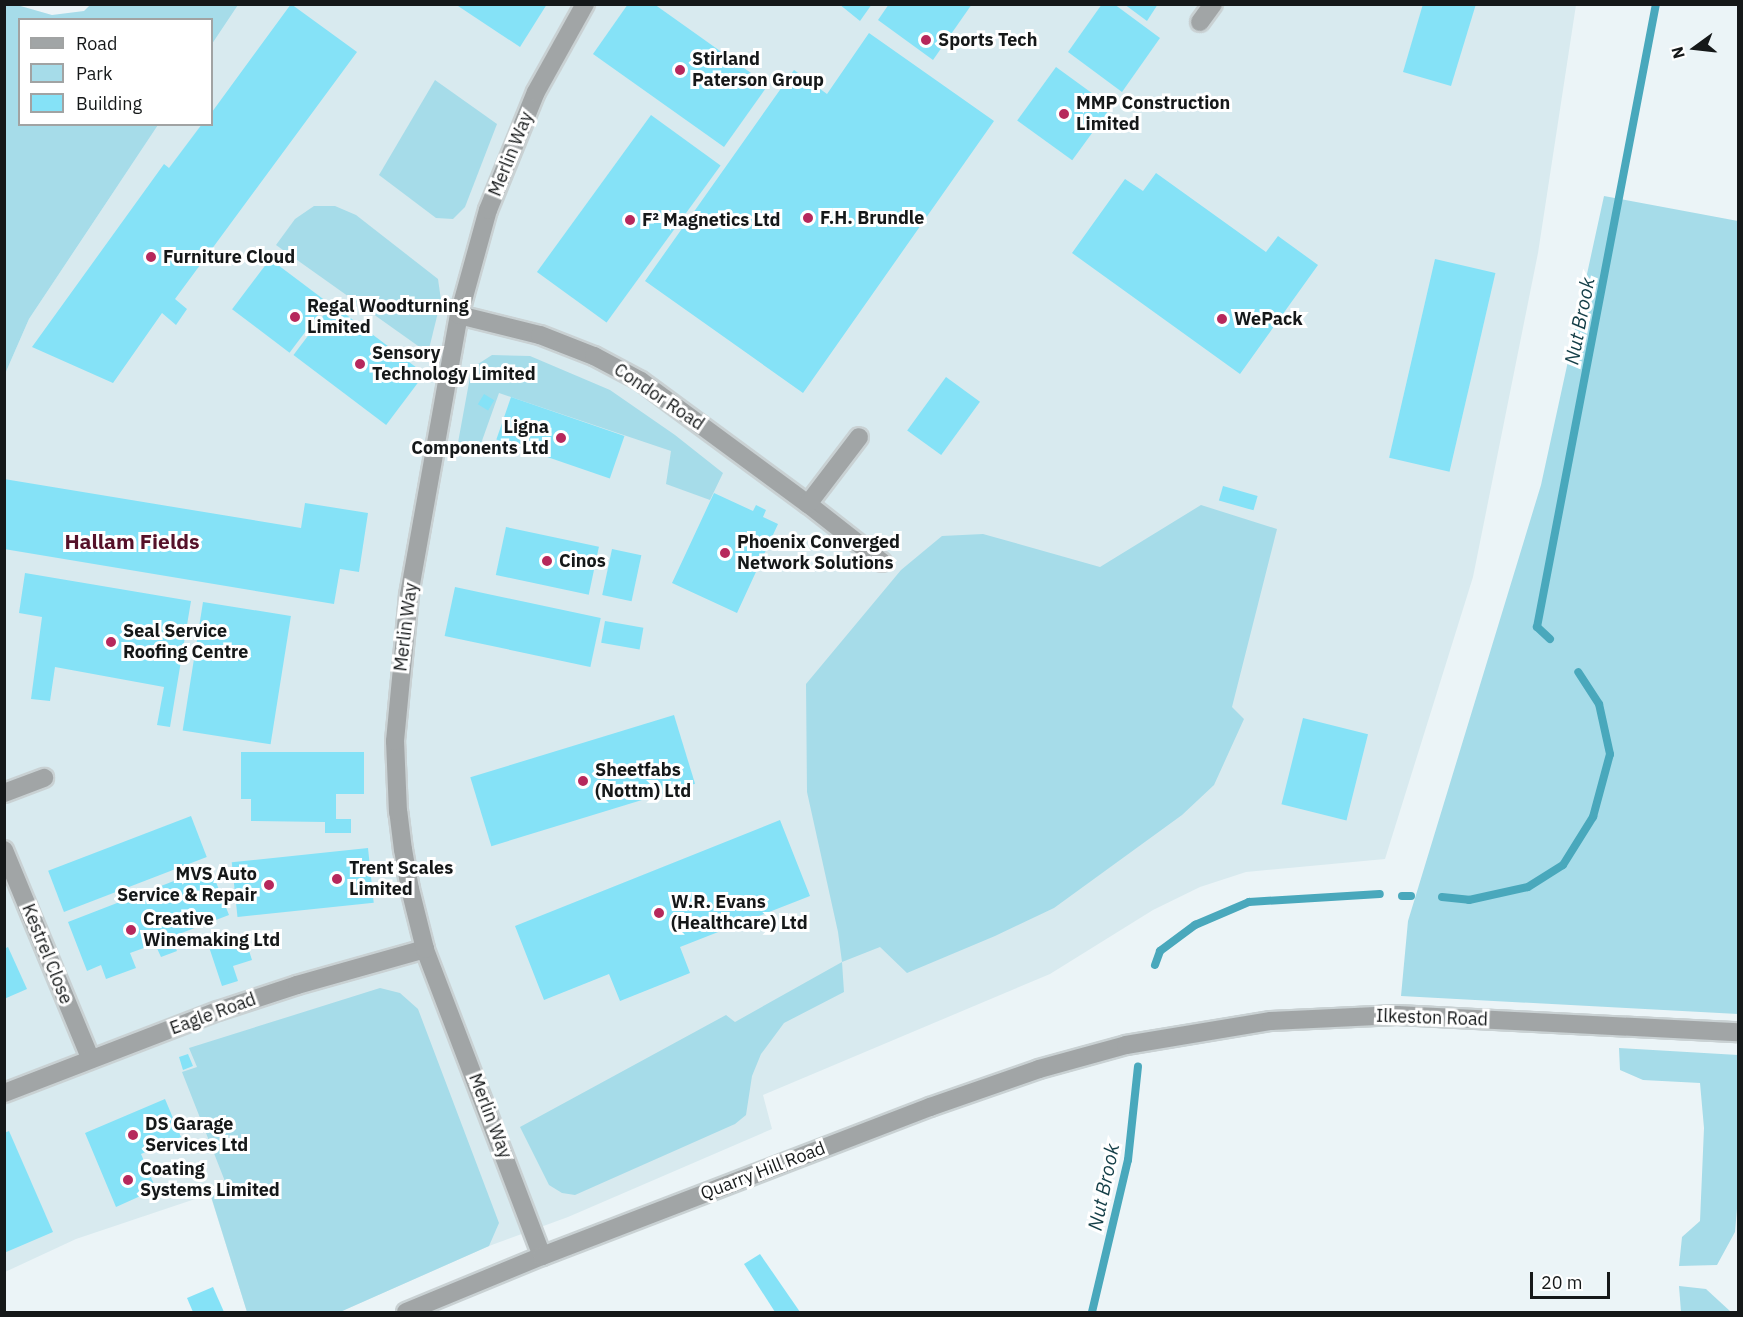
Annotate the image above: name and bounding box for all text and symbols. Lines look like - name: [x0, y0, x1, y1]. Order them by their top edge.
- legend: [18, 18, 213, 126]
- north arrow: [1665, 18, 1725, 78]
- place label: Sports Tech: [938, 29, 1037, 51]
- text: Road: [76, 32, 117, 55]
- marker: Sports Tech: [919, 33, 933, 47]
- text: N: [1666, 44, 1689, 61]
- place label: Stirland Paterson Group: [692, 49, 824, 92]
- text: Park: [76, 62, 112, 85]
- marker: Stirland Paterson Group: [673, 63, 687, 77]
- text: Building: [76, 92, 142, 115]
- place label: MMP Construction Limited: [1076, 93, 1230, 136]
- marker: MMP Construction Limited: [1057, 107, 1071, 121]
- street label: Merlin Way: [484, 109, 538, 199]
- place label: F.H. Brundle: [820, 207, 924, 229]
- place label: F² Magnetics Ltd: [642, 209, 780, 231]
- marker: F.H. Brundle: [801, 211, 815, 225]
- marker: F² Magnetics Ltd: [623, 213, 637, 227]
- place label: Furniture Cloud: [163, 246, 295, 268]
- marker: Furniture Cloud: [144, 250, 158, 264]
- water label: Nut Brook: [1559, 275, 1599, 367]
- place label: Regal Woodturning Limited: [307, 296, 469, 338]
- place label: WePack: [1234, 308, 1303, 330]
- marker: Regal Woodturning Limited: [288, 310, 302, 324]
- marker: WePack: [1215, 312, 1229, 326]
- place label: Sensory Technology Limited: [372, 343, 536, 386]
- marker: Sensory Technology Limited: [353, 357, 367, 371]
- street label: Condor Road: [610, 359, 708, 435]
- place label: Ligna Components Ltd: [411, 417, 549, 460]
- marker: Ligna Components Ltd: [554, 431, 568, 445]
- district label: Hallam Fields: [64, 528, 200, 554]
- place label: Phoenix Converged Network Solutions: [737, 532, 900, 574]
- marker: Phoenix Converged Network Solutions: [718, 546, 732, 560]
- place label: Cinos: [559, 550, 606, 572]
- marker: Cinos: [540, 554, 554, 568]
- street label: Merlin Way: [390, 581, 422, 673]
- place label: Seal Service Roofing Centre: [123, 621, 248, 664]
- marker: Seal Service Roofing Centre: [104, 635, 118, 649]
- place label: Sheetfabs (Nottm) Ltd: [595, 760, 691, 802]
- marker: Sheetfabs (Nottm) Ltd: [576, 774, 590, 788]
- place label: Trent Scales Limited: [349, 858, 453, 900]
- place label: MVS Auto Service & Repair: [117, 864, 257, 906]
- marker: Trent Scales Limited: [330, 872, 344, 886]
- marker: MVS Auto Service & Repair: [262, 878, 276, 892]
- place label: W.R. Evans (Healthcare) Ltd: [671, 892, 808, 934]
- street label: Kestrel Close: [17, 901, 77, 1007]
- marker: W.R. Evans (Healthcare) Ltd: [652, 906, 666, 920]
- place label: Creative Winemaking Ltd: [143, 909, 280, 952]
- marker: Creative Winemaking Ltd: [124, 923, 138, 937]
- street label: Eagle Road: [167, 988, 259, 1040]
- street label: Ilkeston Road: [1376, 1005, 1488, 1031]
- street label: Merlin Way: [464, 1070, 516, 1162]
- place label: DS Garage Services Ltd: [145, 1114, 248, 1156]
- marker: DS Garage Services Ltd: [126, 1128, 140, 1142]
- street label: Quarry Hill Road: [698, 1137, 828, 1205]
- water label: Nut Brook: [1082, 1141, 1124, 1233]
- place label: Coating Systems Limited: [140, 1159, 280, 1202]
- marker: Coating Systems Limited: [121, 1173, 135, 1187]
- scale bar: [1533, 1260, 1612, 1298]
- text: 20 m: [1541, 1271, 1583, 1294]

